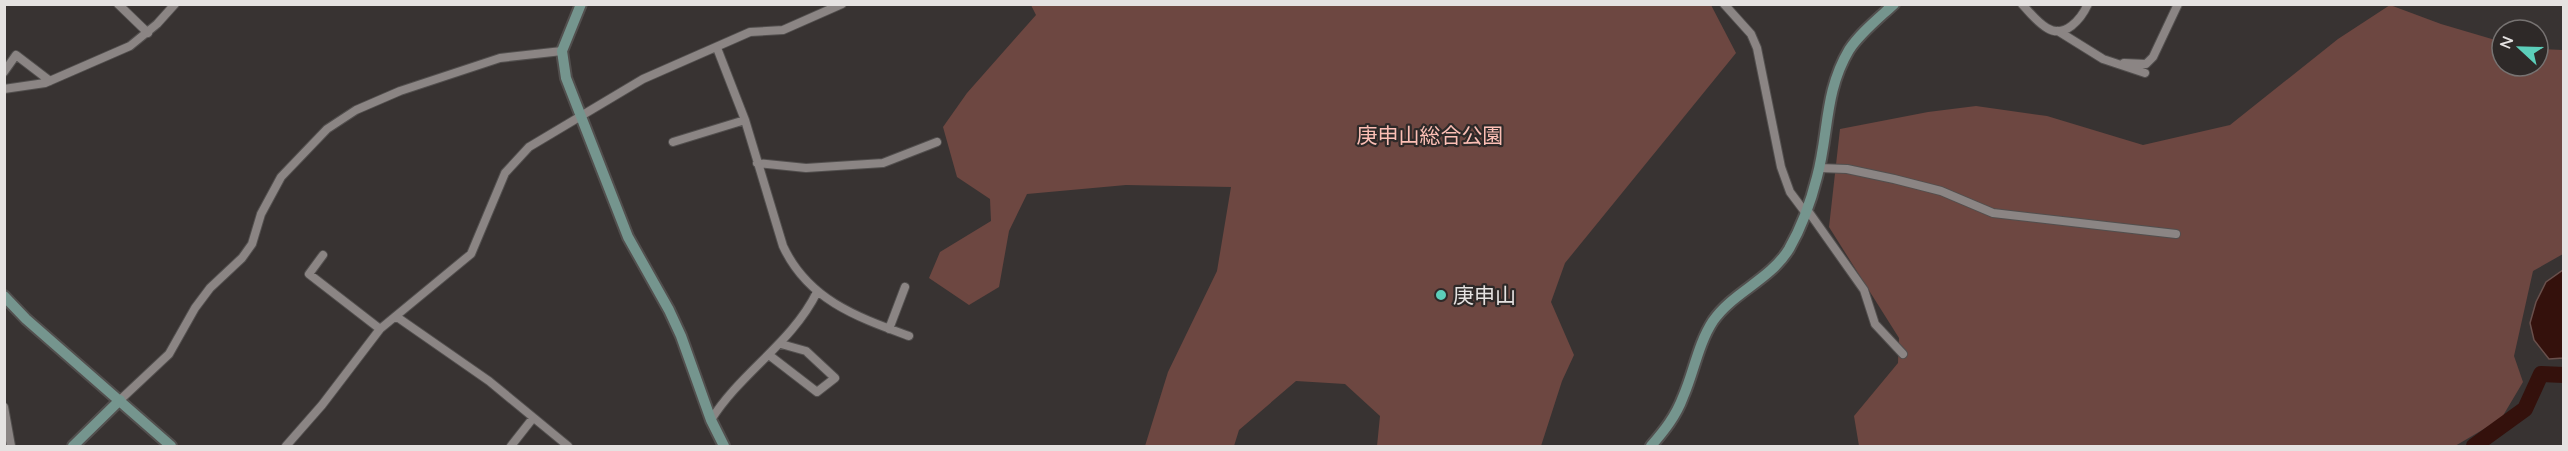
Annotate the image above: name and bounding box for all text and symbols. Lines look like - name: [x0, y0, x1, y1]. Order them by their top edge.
- north arrow: [2490, 18, 2550, 78]
- text: N: [2495, 33, 2518, 52]
- park label: 庚申山総合公園: [1357, 122, 1504, 148]
- place label: 庚申山: [1453, 282, 1516, 308]
- marker: 庚申山: [1434, 288, 1448, 302]

